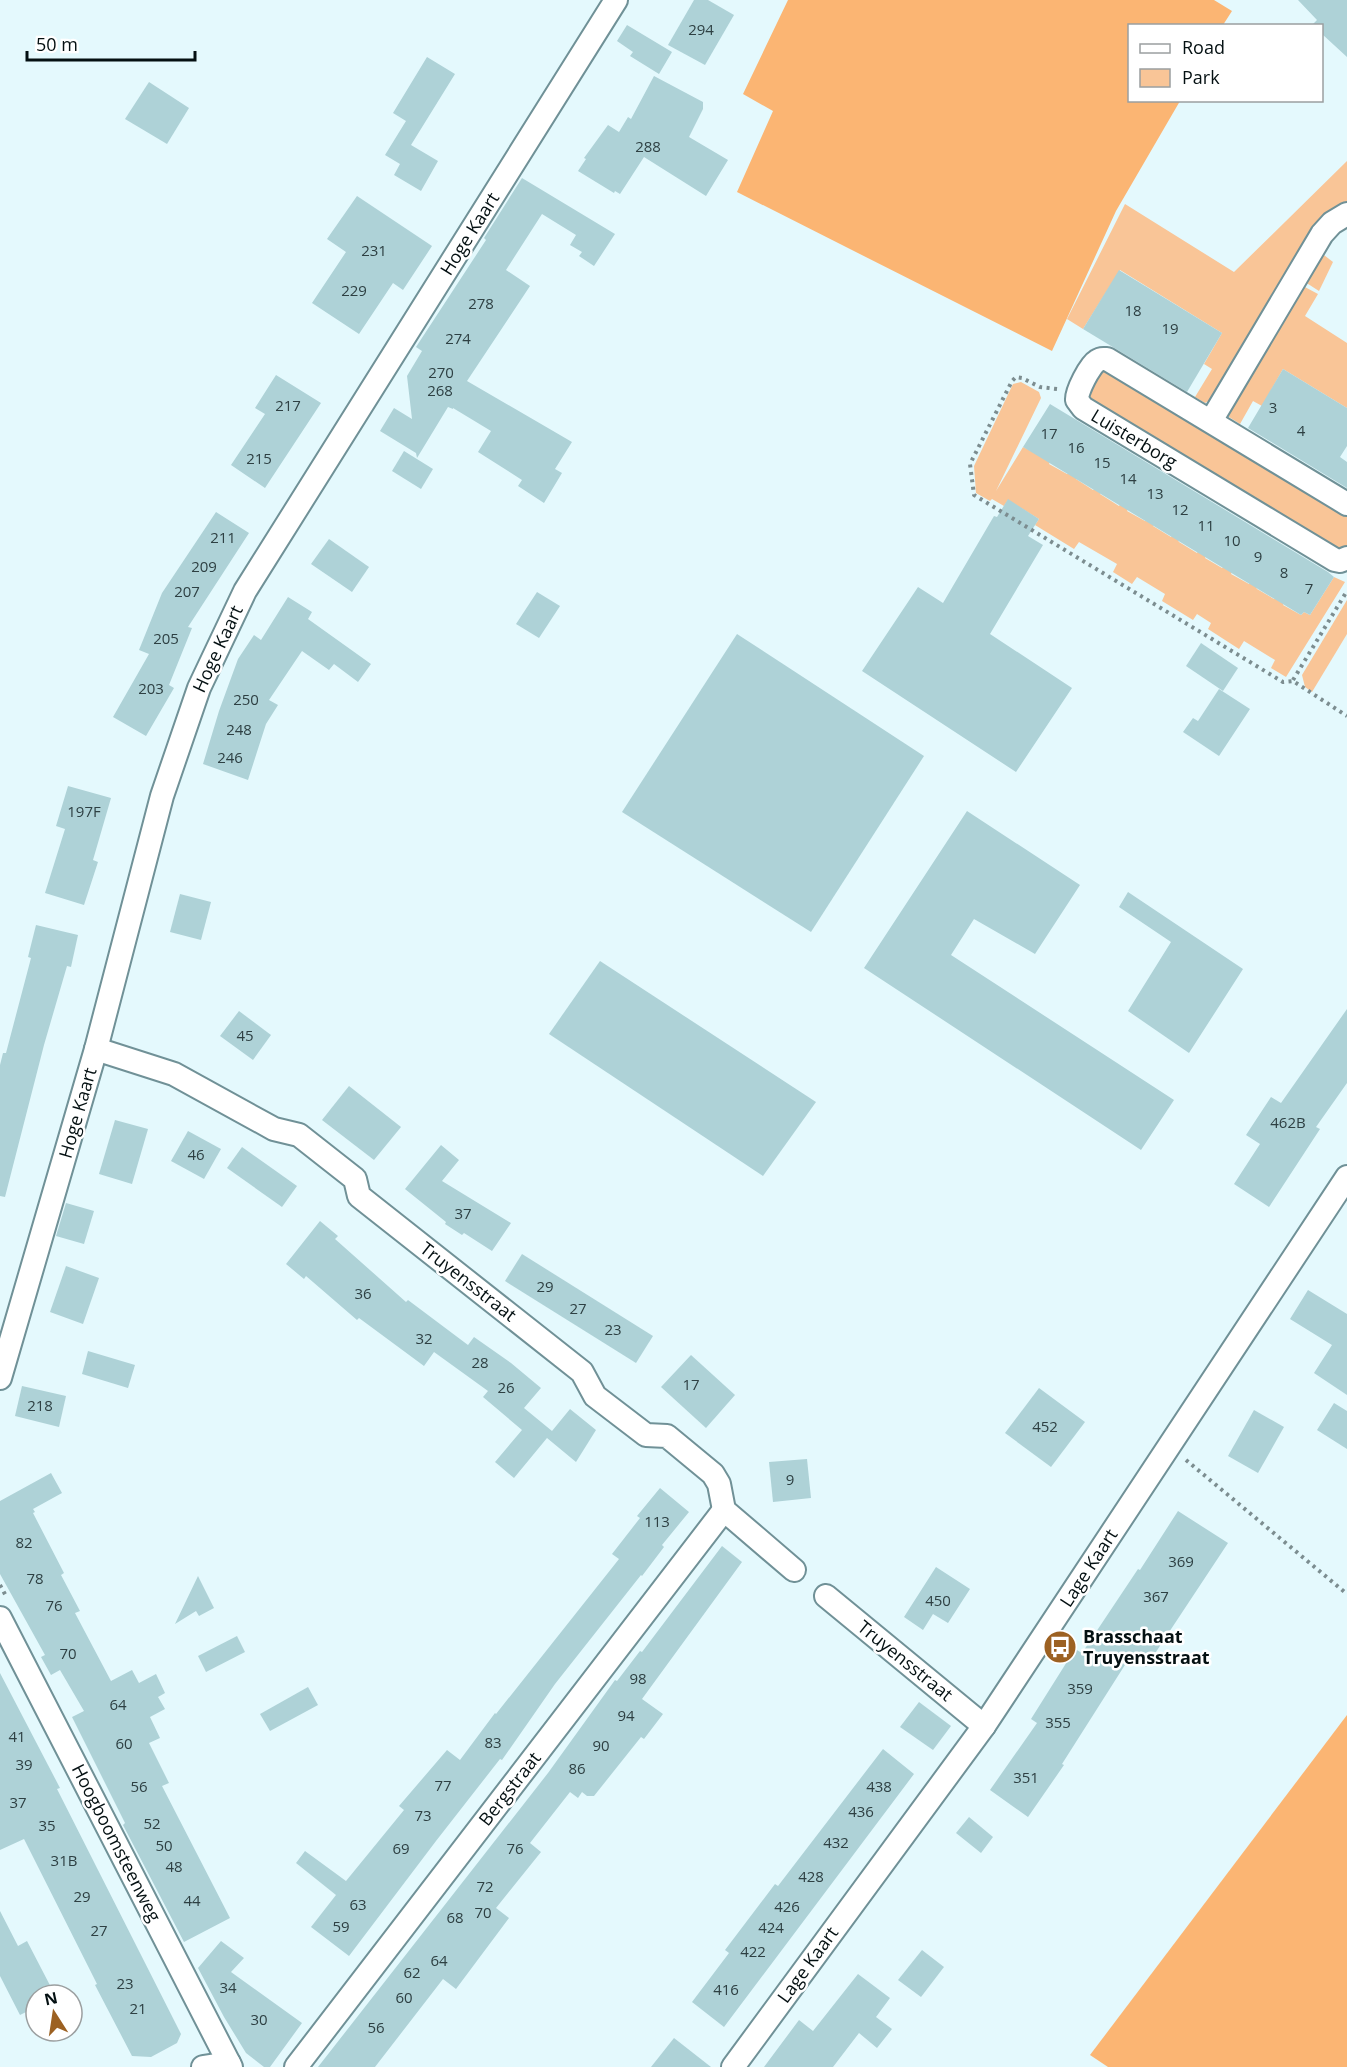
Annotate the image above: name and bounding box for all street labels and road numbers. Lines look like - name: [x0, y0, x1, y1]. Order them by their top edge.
- street label: Hoge Kaart: [434, 187, 504, 279]
- street label: Luisterborg: [1087, 403, 1182, 473]
- street label: Hoge Kaart: [186, 601, 248, 696]
- street label: Hoge Kaart: [53, 1064, 101, 1161]
- street label: Truyensstraat: [416, 1236, 522, 1326]
- street label: Lage Kaart: [1054, 1524, 1122, 1611]
- street label: Truyensstraat: [853, 1614, 958, 1706]
- street label: Bergstraat: [473, 1746, 546, 1830]
- street label: Hoogboomsteenweg: [67, 1760, 167, 1926]
- street label: Lage Kaart: [771, 1921, 843, 2007]

